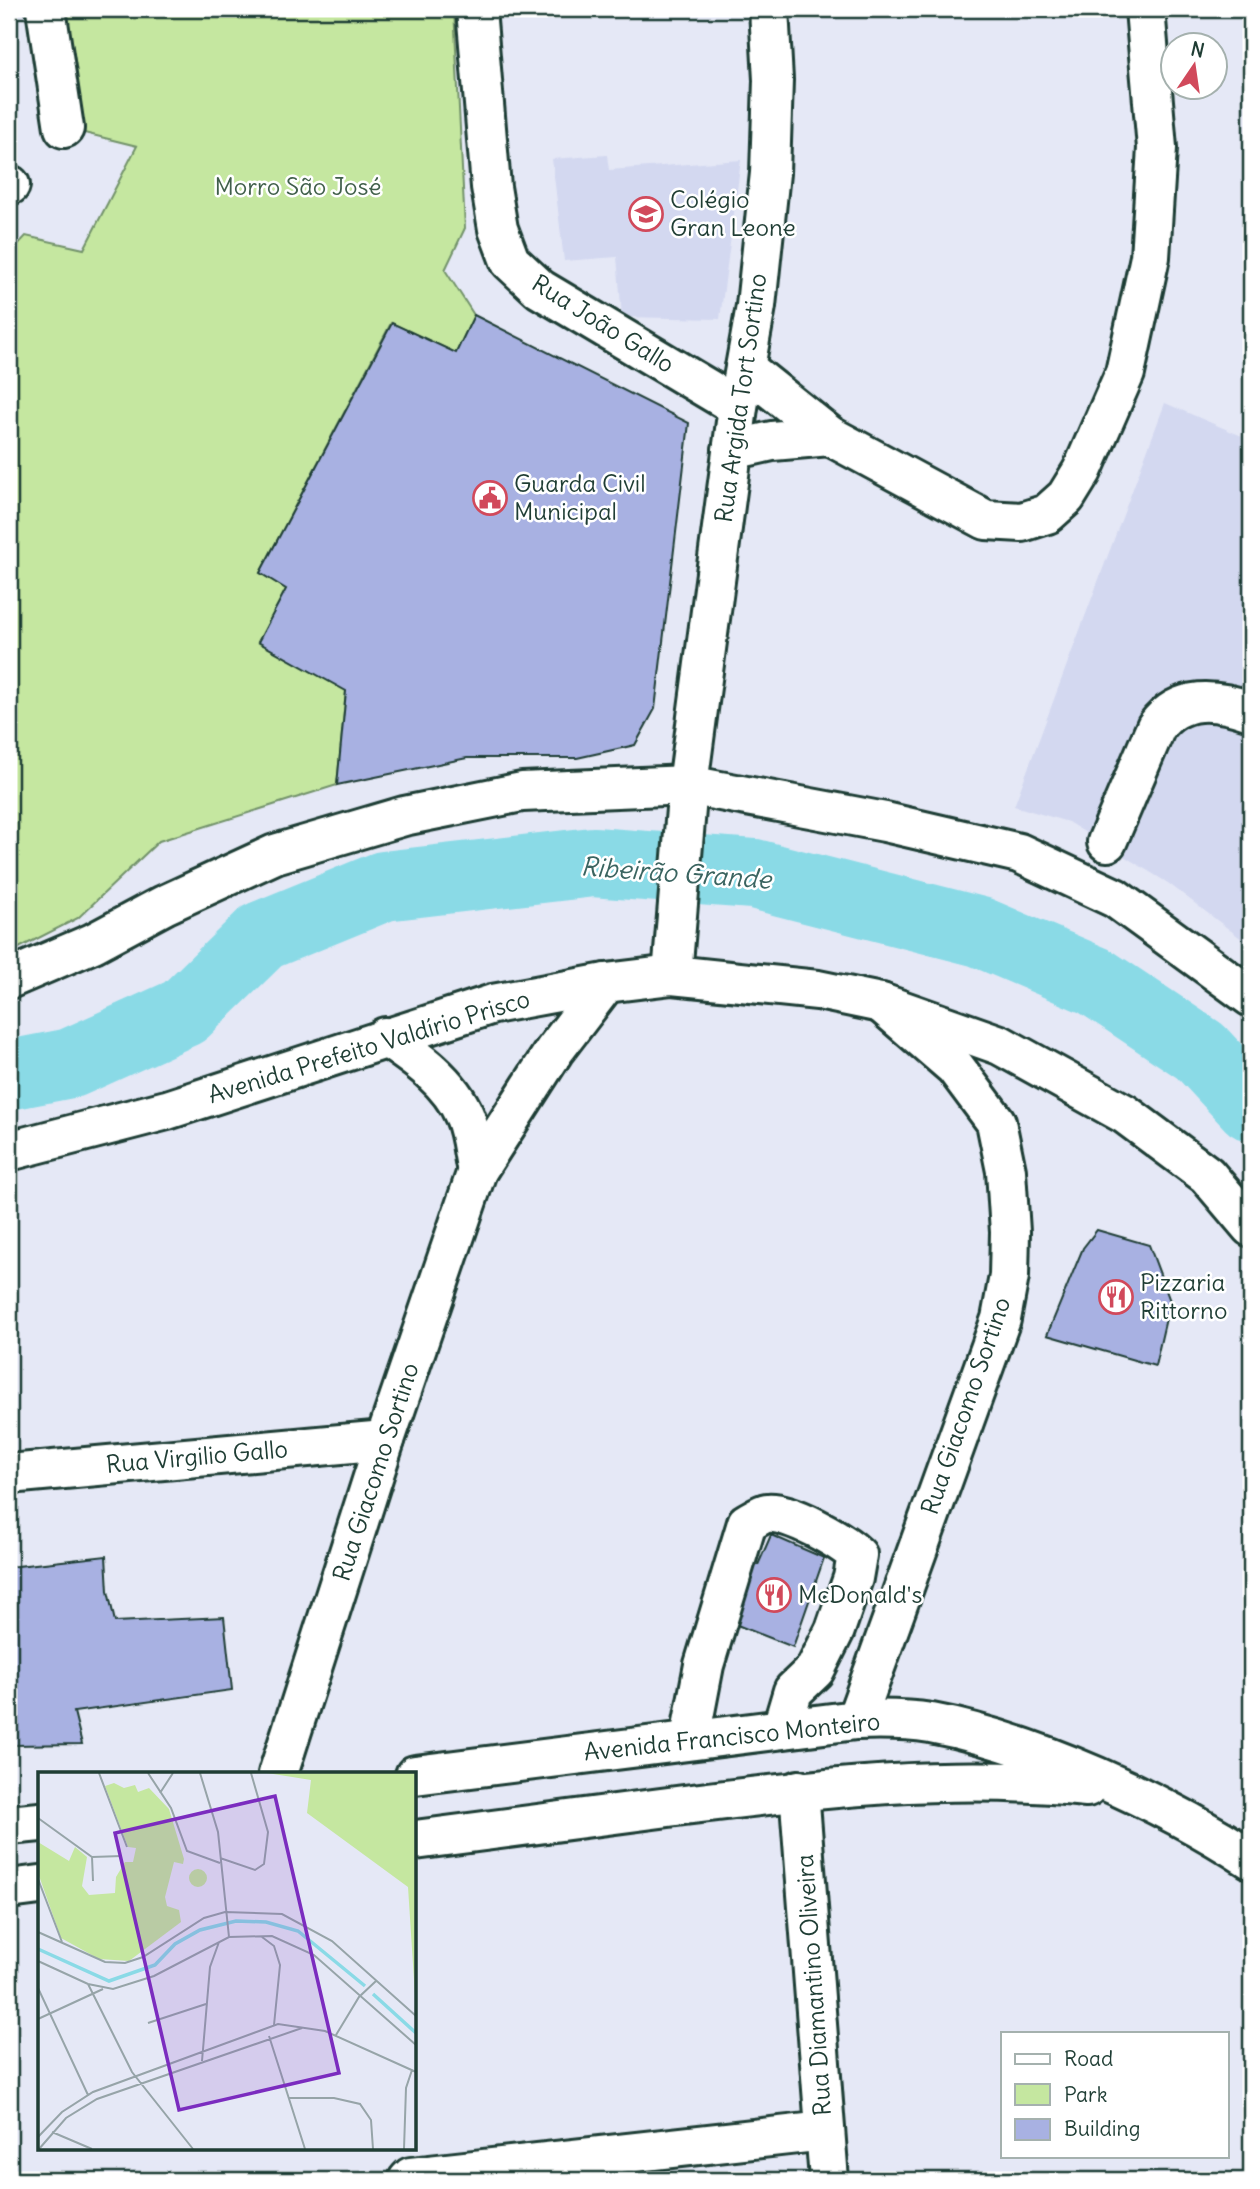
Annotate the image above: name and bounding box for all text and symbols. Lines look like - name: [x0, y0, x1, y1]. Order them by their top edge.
- north arrow: [1158, 32, 1228, 102]
- text: N: [1189, 36, 1207, 63]
- park label: Morro São José: [215, 171, 381, 201]
- place label: Colégio Gran Leone: [670, 184, 796, 242]
- school or university icon: Colégio Gran Leone: [627, 195, 665, 233]
- street label: Rua João Gallo: [527, 267, 680, 379]
- street label: Rua Argida Tort Sortino: [708, 271, 772, 524]
- place label: Guarda Civil Municipal: [514, 468, 646, 526]
- public building icon: Guarda Civil Municipal: [471, 479, 509, 517]
- water label: Ribeirão Grande: [580, 849, 774, 896]
- street label: Avenida Prefeito Valdírio Prisco: [204, 983, 533, 1109]
- place label: Pizzaria Rittorno: [1140, 1267, 1227, 1325]
- restaurant icon: Pizzaria Rittorno: [1097, 1278, 1135, 1316]
- street label: Rua Giacomo Sortino: [914, 1293, 1016, 1518]
- street label: Rua Giacomo Sortino: [326, 1359, 425, 1585]
- street label: Rua Virgilio Gallo: [105, 1433, 289, 1479]
- restaurant icon: McDonald's: [755, 1576, 793, 1614]
- place label: McDonald's: [798, 1579, 922, 1609]
- street label: Avenida Francisco Monteiro: [582, 1706, 881, 1766]
- inset map: [38, 1772, 416, 2150]
- street label: Rua Diamantino Oliveira: [789, 1853, 837, 2117]
- legend: [1001, 2032, 1228, 2158]
- text: Road: [1064, 2045, 1113, 2072]
- text: Park: [1064, 2081, 1107, 2108]
- text: Building: [1064, 2115, 1140, 2142]

